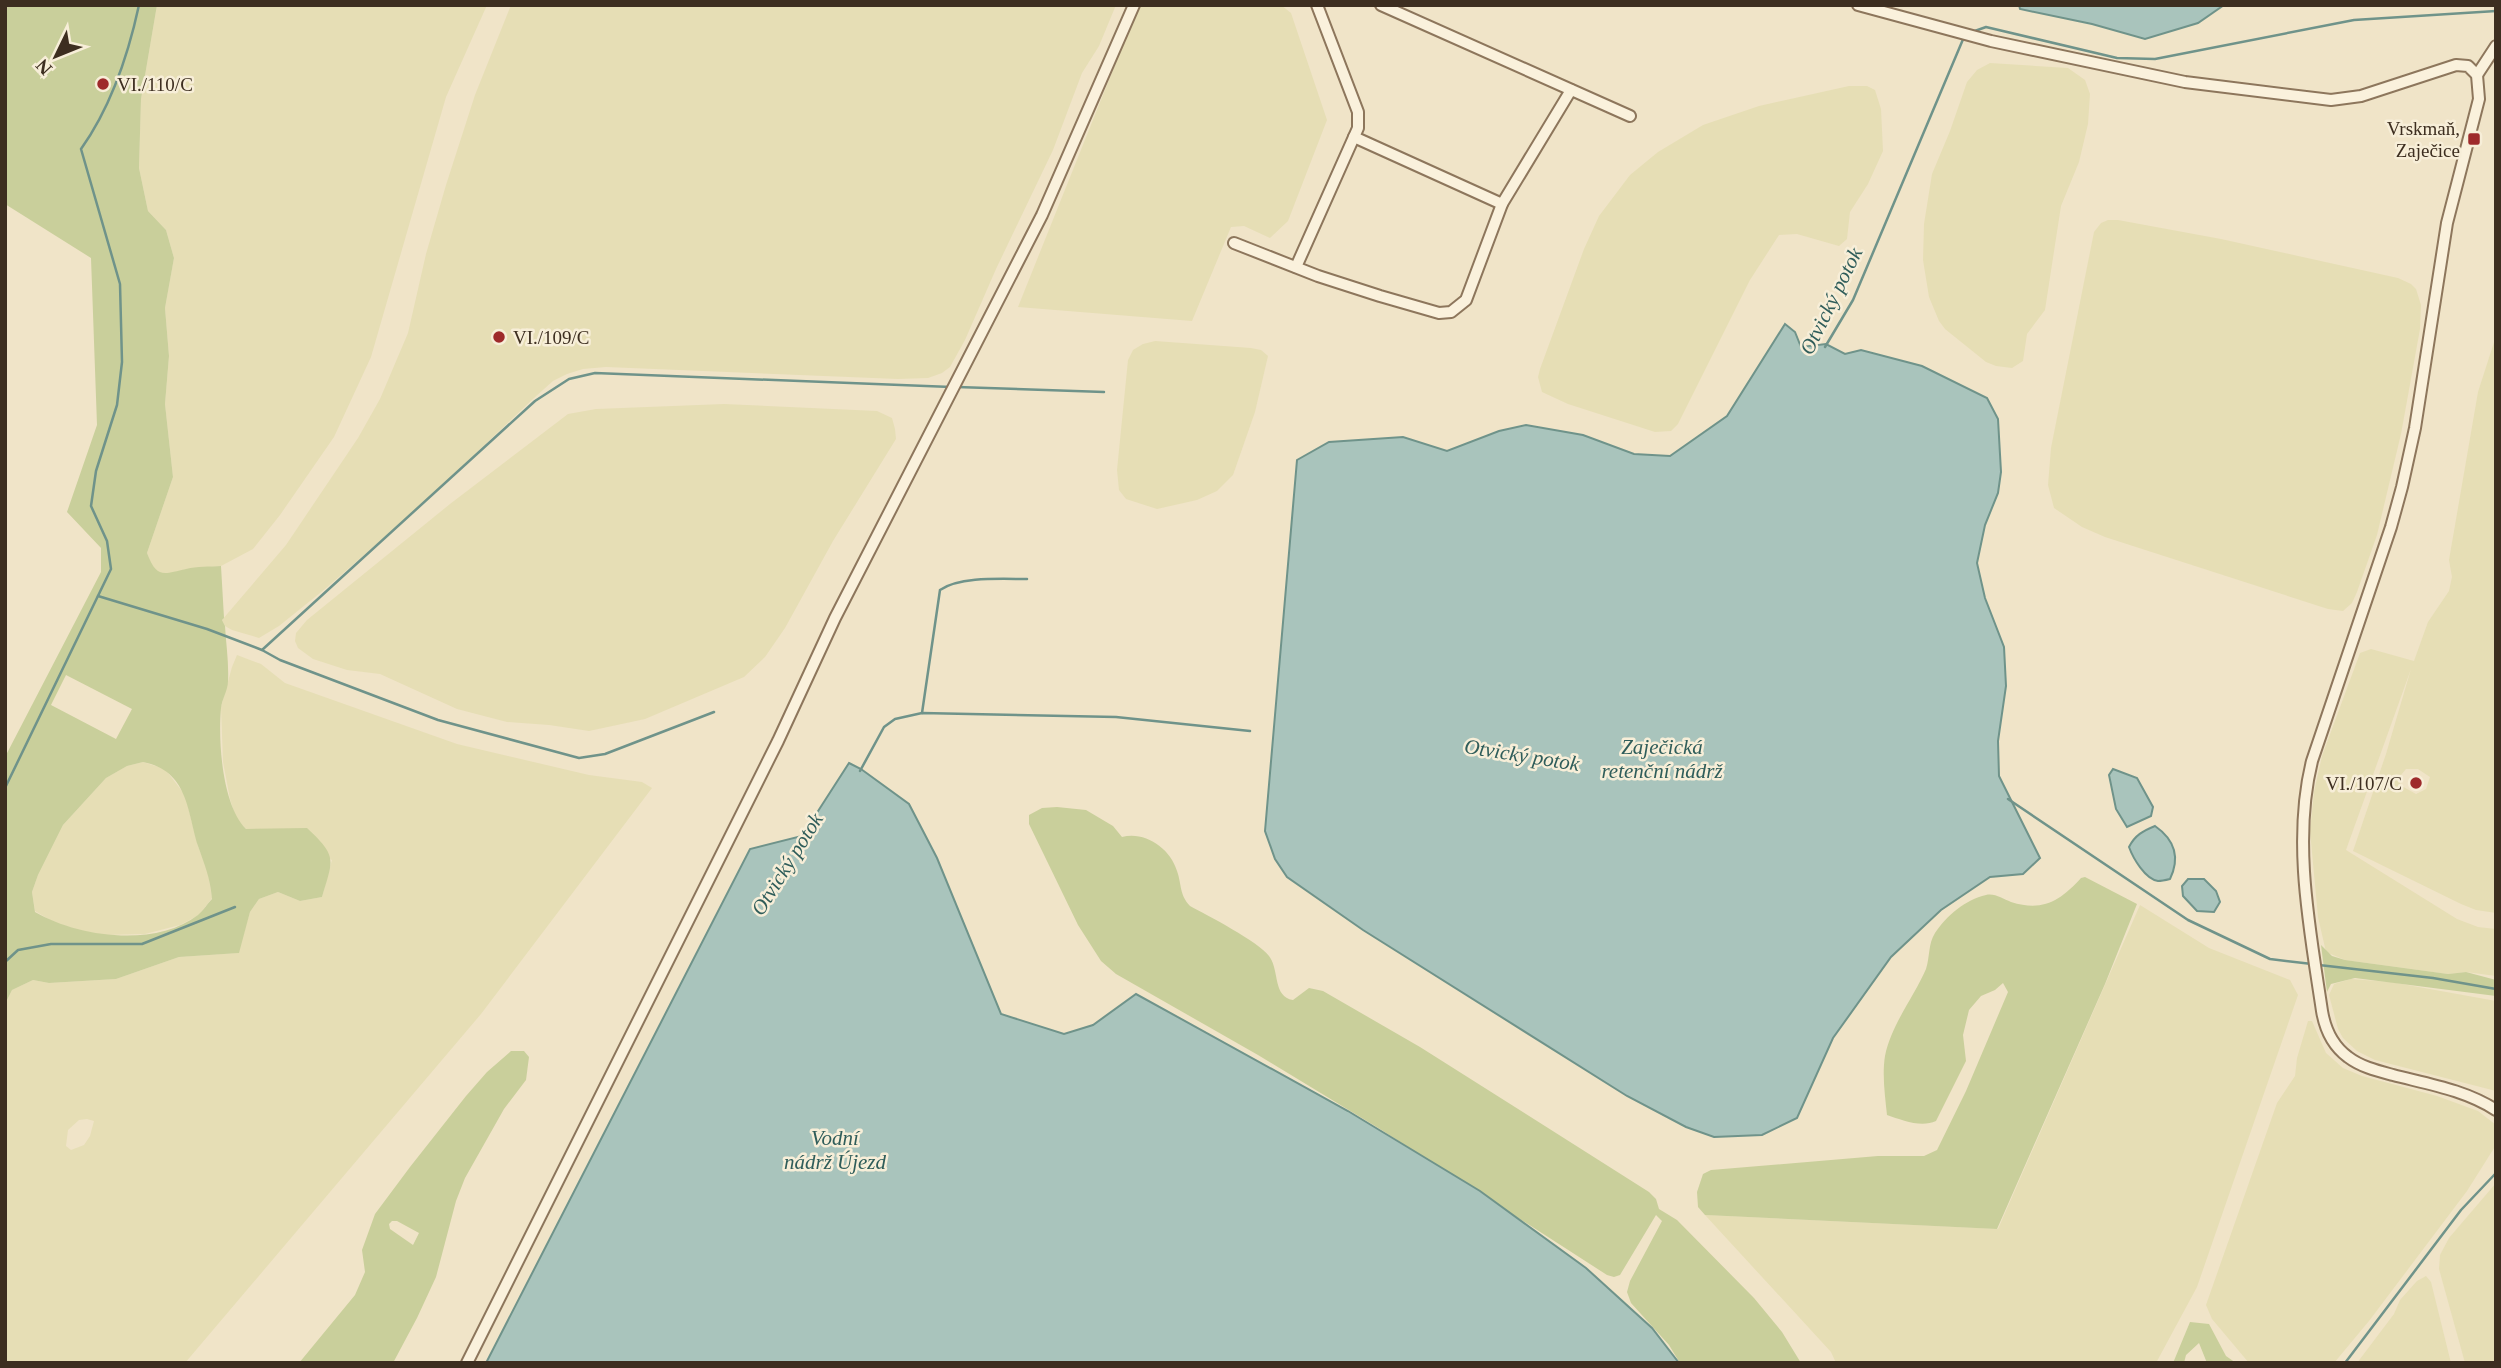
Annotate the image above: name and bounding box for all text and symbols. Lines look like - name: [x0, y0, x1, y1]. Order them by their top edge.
- north arrow: [21, 21, 91, 91]
- text: N: [31, 55, 56, 79]
- place label: VI./110/C: [117, 74, 193, 95]
- marker: VI./110/C: [95, 76, 111, 92]
- place label: Vrskmaň, Zaječice: [2387, 118, 2460, 161]
- marker: Vrskmaň, Zaječice: [2466, 131, 2482, 147]
- water label: Otvický potok: [1795, 243, 1868, 358]
- place label: VI./109/C: [513, 327, 590, 348]
- marker: VI./109/C: [491, 329, 507, 345]
- water label: Otvický potok: [1463, 734, 1582, 776]
- water label: Zaječická retenční nádrž: [1601, 735, 1723, 783]
- place label: VI./107/C: [2325, 773, 2402, 794]
- marker: VI./107/C: [2408, 775, 2424, 791]
- water label: Otvický potok: [746, 808, 828, 920]
- water label: Vodní nádrž Újezd: [784, 1126, 887, 1174]

